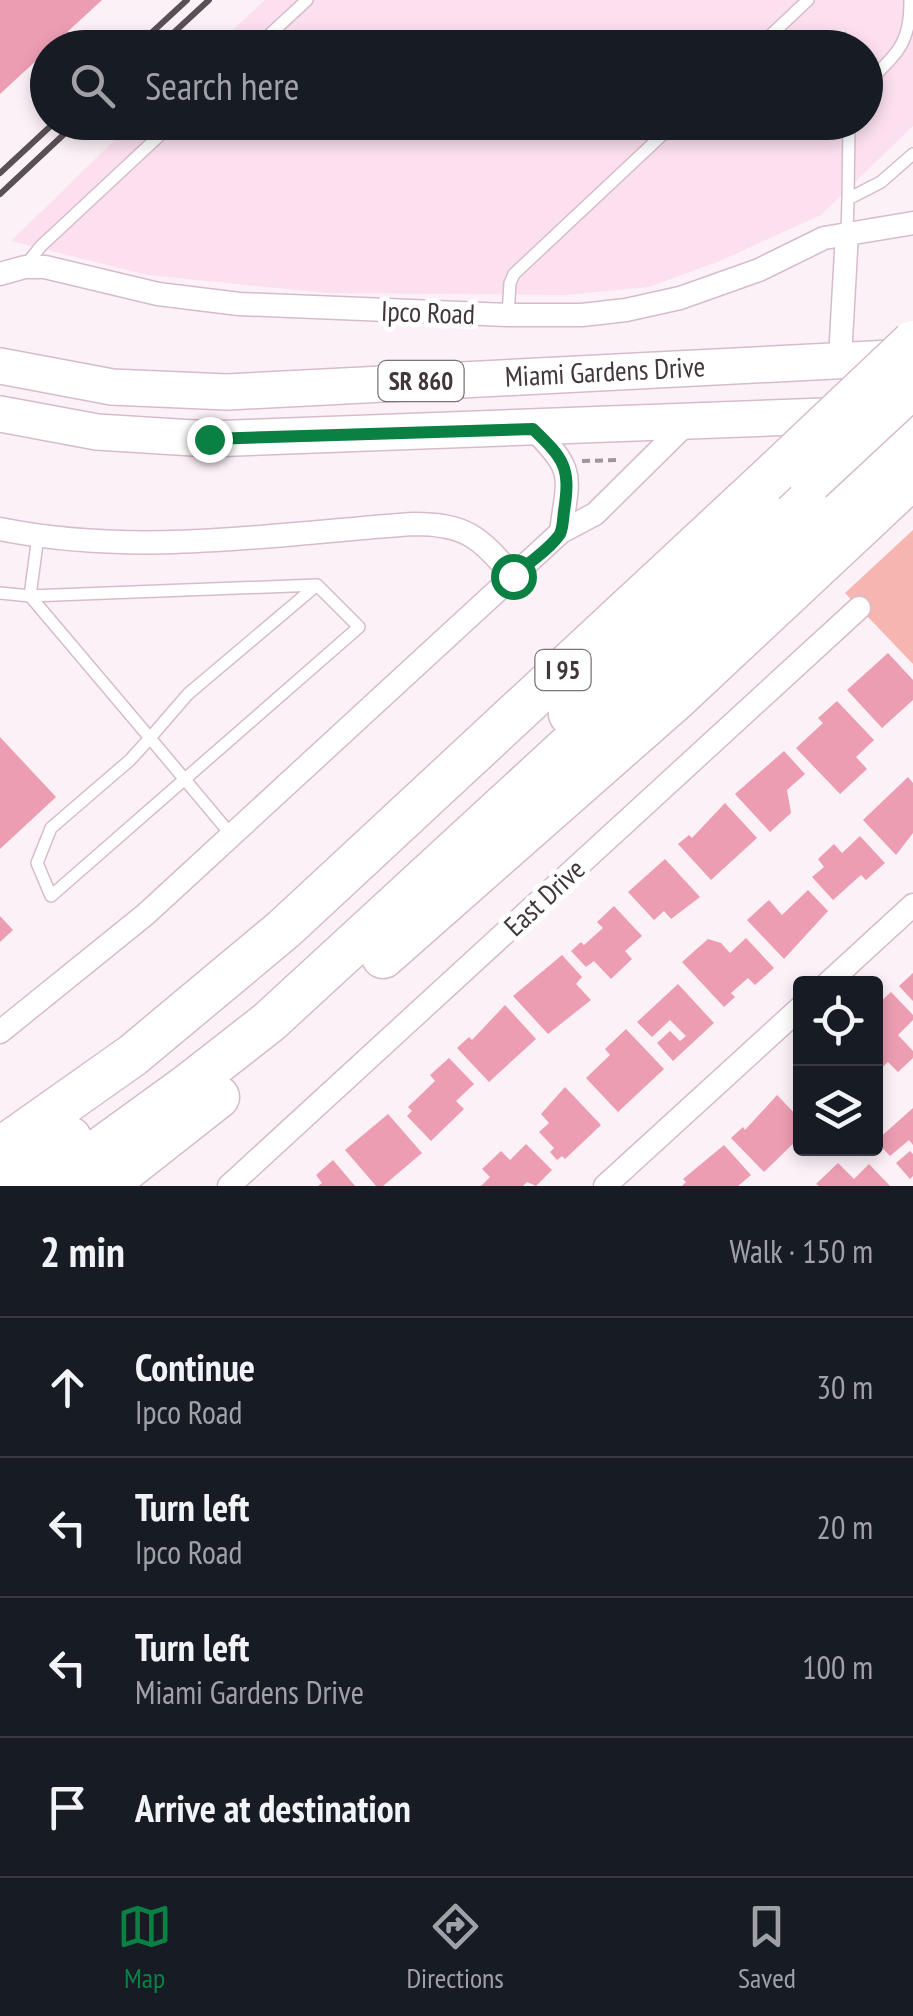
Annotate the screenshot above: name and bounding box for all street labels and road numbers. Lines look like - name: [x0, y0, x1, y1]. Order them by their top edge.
- street label: Ipco Road: [380, 292, 476, 332]
- street label: Miami Gardens Drive: [504, 347, 706, 395]
- road number: SR 860: [378, 361, 464, 401]
- road number: I 95: [536, 650, 590, 690]
- street label: East Drive: [496, 850, 592, 944]

